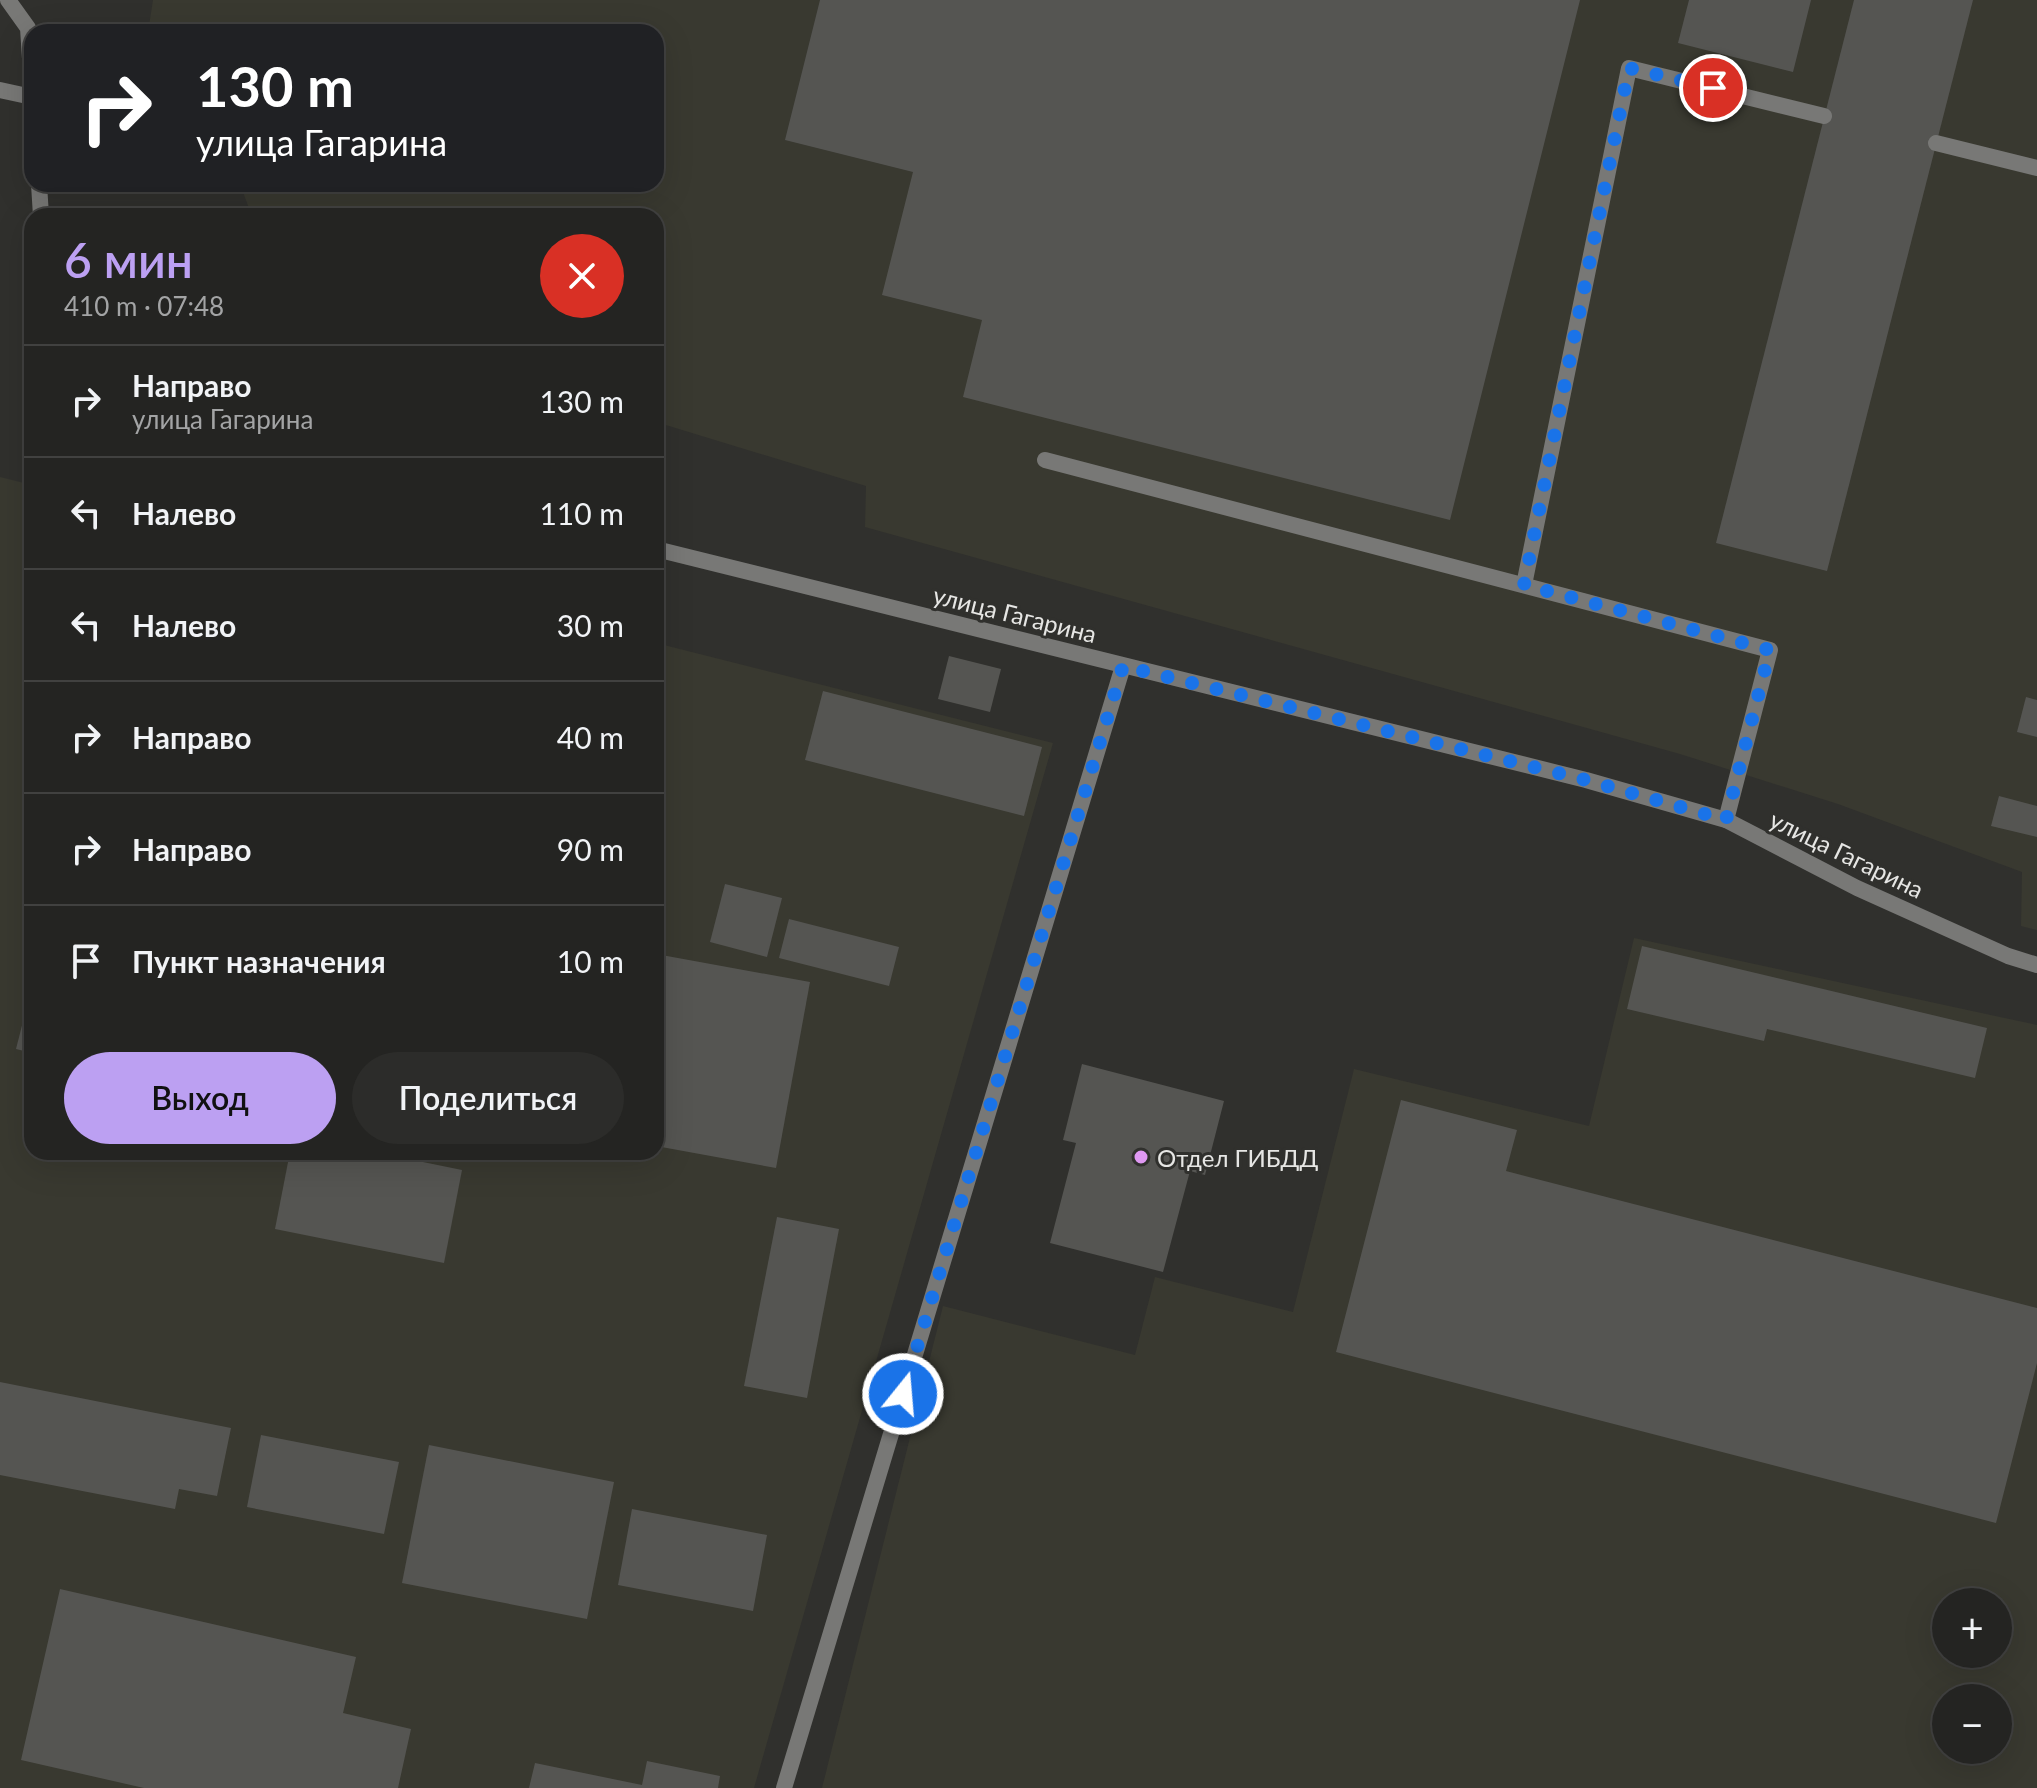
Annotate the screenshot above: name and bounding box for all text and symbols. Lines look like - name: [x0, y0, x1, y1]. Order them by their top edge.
- text: 130 m: [196, 52, 354, 119]
- pin: [1679, 54, 1747, 122]
- icon: right: [64, 56, 168, 160]
- icon: arrive: [1691, 66, 1735, 110]
- text: улица Гагарина: [196, 120, 447, 164]
- text: 6 мин: [64, 231, 193, 288]
- button: close: [540, 234, 624, 318]
- text: 410 m · 07:48: [64, 290, 224, 322]
- text: Направо: [132, 367, 252, 403]
- icon: right: [64, 379, 108, 423]
- text: 130 m: [539, 383, 624, 419]
- text: улица Гагарина: [132, 403, 313, 435]
- icon: left: [64, 491, 108, 535]
- text: Налево: [132, 495, 236, 531]
- text: 110 m: [539, 495, 624, 531]
- street label: улица Гагарина: [930, 580, 1100, 648]
- icon: left: [64, 603, 108, 647]
- text: Налево: [132, 607, 236, 643]
- text: 30 m: [557, 607, 624, 643]
- icon: right: [64, 715, 108, 759]
- text: Направо: [132, 719, 252, 755]
- text: 40 m: [557, 719, 624, 755]
- street label: улица Гагарина: [1765, 804, 1929, 904]
- icon: right: [64, 827, 108, 871]
- text: Направо: [132, 831, 252, 867]
- text: 90 m: [557, 831, 624, 867]
- icon: arrive: [64, 939, 108, 983]
- text: Пункт назначения: [132, 943, 386, 979]
- text: 10 m: [557, 943, 624, 979]
- button: Выход: [64, 1052, 336, 1144]
- button: Поделиться: [352, 1052, 624, 1144]
- place label: Отдел ГИБДД: [1157, 1143, 1318, 1172]
- marker: Отдел ГИБДД: [1132, 1148, 1150, 1166]
- position arrow: [861, 1352, 945, 1436]
- map controls: [1932, 1588, 2012, 1764]
- button: +: [1932, 1588, 2012, 1668]
- button: −: [1932, 1684, 2012, 1764]

